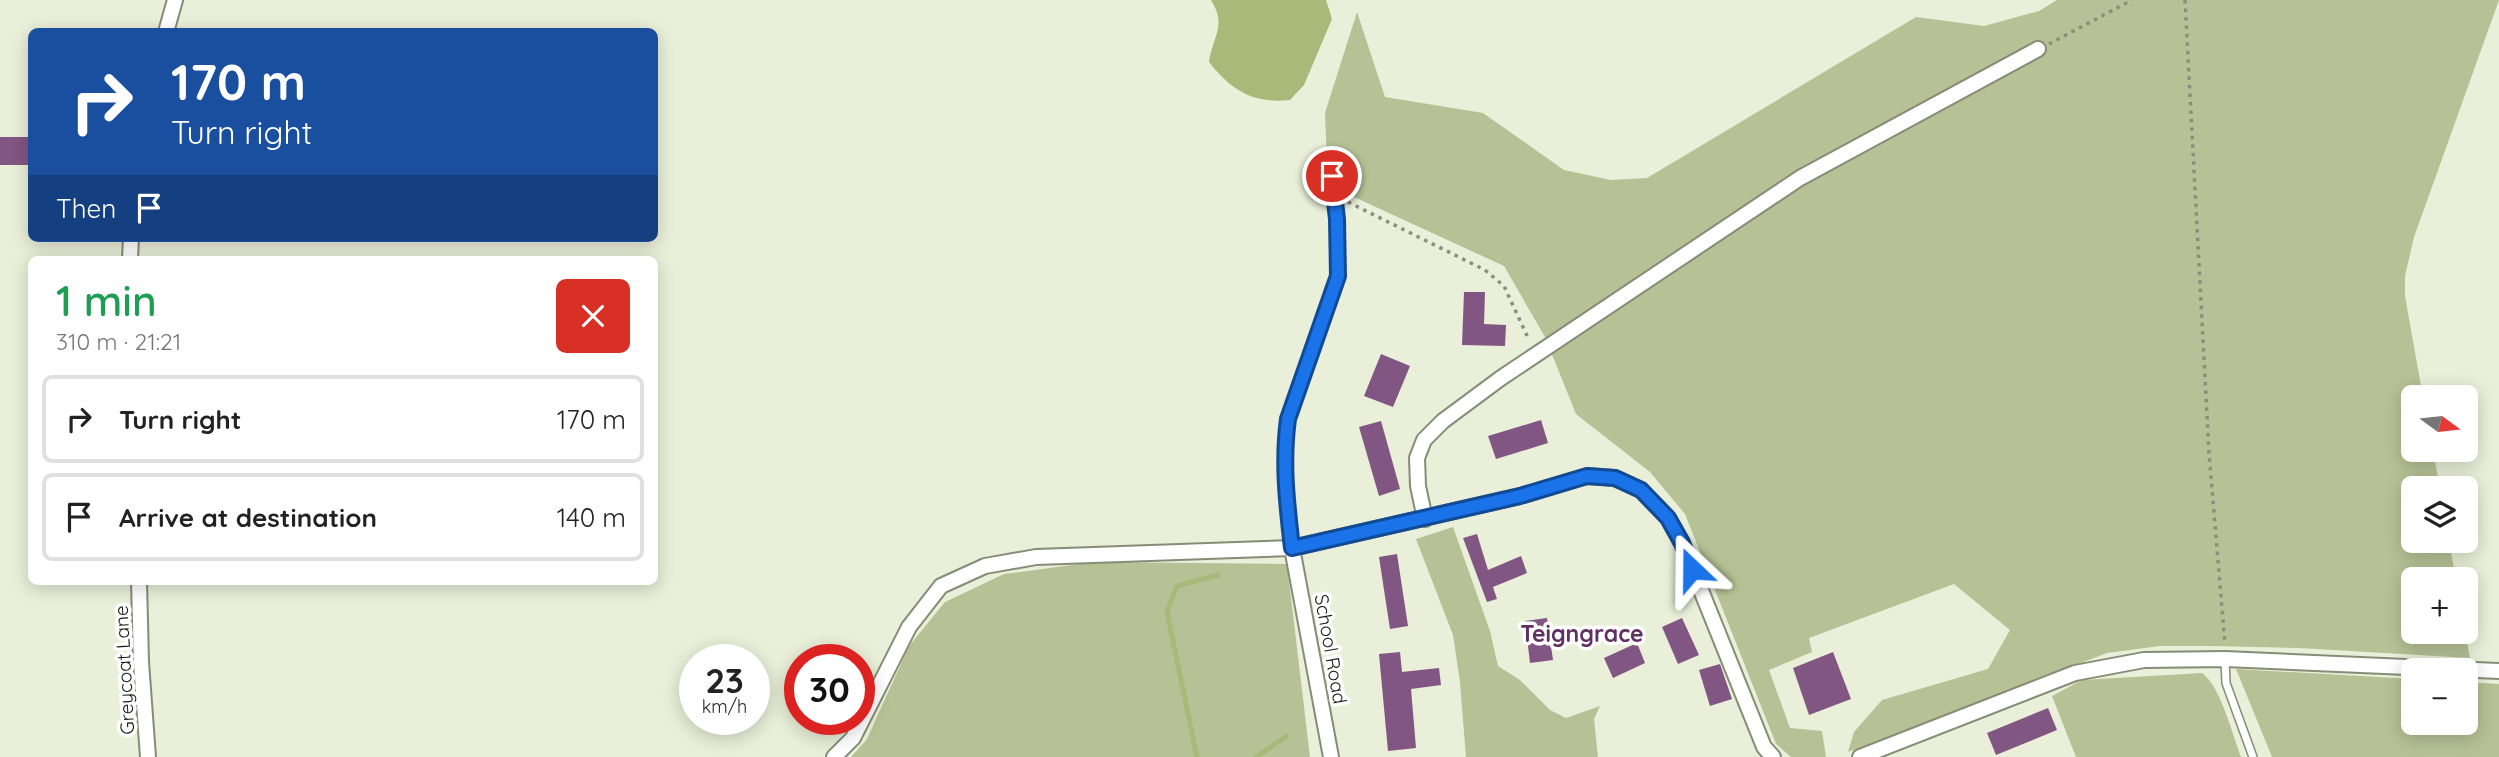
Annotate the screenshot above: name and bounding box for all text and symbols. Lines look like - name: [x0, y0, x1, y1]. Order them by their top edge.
- text: 170 m: [171, 51, 306, 112]
- icon: right: [56, 56, 147, 147]
- text: Turn right: [171, 112, 312, 152]
- pin: [1302, 146, 1362, 206]
- icon: arrive: [1313, 157, 1351, 195]
- icon: arrive: [130, 189, 168, 227]
- text: Then: [56, 192, 116, 225]
- text: 1 min: [56, 274, 157, 327]
- button: close: [556, 279, 630, 353]
- text: 310 m · 21:21: [56, 327, 181, 356]
- north arrow: [2401, 385, 2478, 462]
- map controls: [2401, 385, 2478, 735]
- icon: right: [60, 400, 98, 438]
- text: Turn right: [119, 403, 241, 436]
- text: 170 m: [557, 403, 626, 436]
- button: layers: [2401, 476, 2478, 553]
- icon: arrive: [60, 498, 98, 536]
- text: Arrive at destination: [119, 501, 377, 534]
- text: 140 m: [557, 501, 626, 534]
- position arrow: [1655, 532, 1729, 606]
- button: +: [2401, 567, 2478, 644]
- street label: School Road: [1310, 592, 1352, 706]
- street label: Greycoat Lane: [109, 605, 139, 735]
- district label: Teigngrace: [1520, 619, 1644, 648]
- speed limit sign: 30: [784, 644, 875, 735]
- text: 23: [705, 658, 744, 702]
- button: −: [2401, 658, 2478, 735]
- text: km/h: [702, 695, 747, 718]

